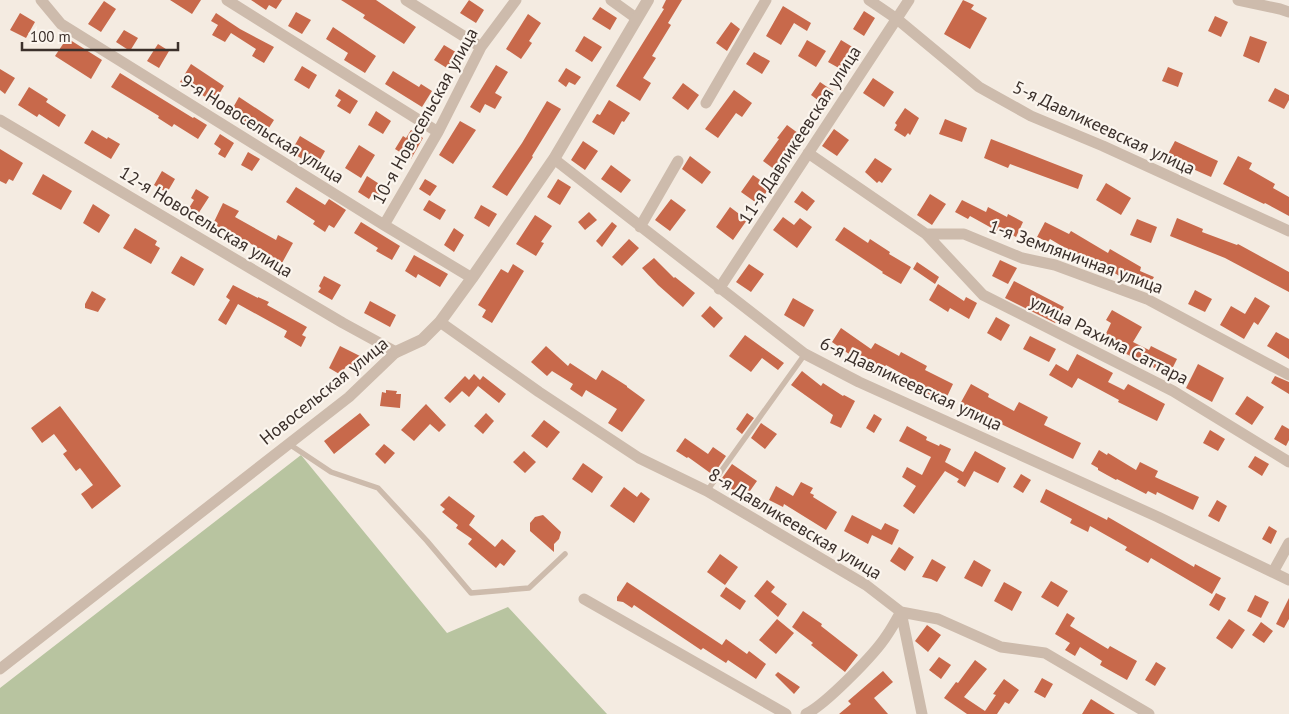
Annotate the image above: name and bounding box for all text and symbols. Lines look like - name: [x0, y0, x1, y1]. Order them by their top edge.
- scale bar: [22, 20, 179, 52]
- street label: 10-я Новосельская улица: [366, 23, 483, 208]
- text: 100 m: [30, 27, 71, 46]
- street label: 11-я Давликеевская улица: [733, 41, 866, 228]
- street label: 9-я Новосельская улица: [176, 69, 348, 188]
- street label: 5-я Давликеевская улица: [1009, 75, 1199, 180]
- street label: 12-я Новосельская улица: [115, 161, 297, 282]
- street label: 1-я Земляничная улица: [986, 214, 1167, 299]
- street label: улица Рахима Саттара: [1026, 290, 1193, 390]
- street label: 6-я Давликеевская улица: [816, 331, 1006, 436]
- street label: Новосельская улица: [255, 332, 393, 450]
- street label: 8-я Давликеевская улица: [704, 463, 886, 584]

